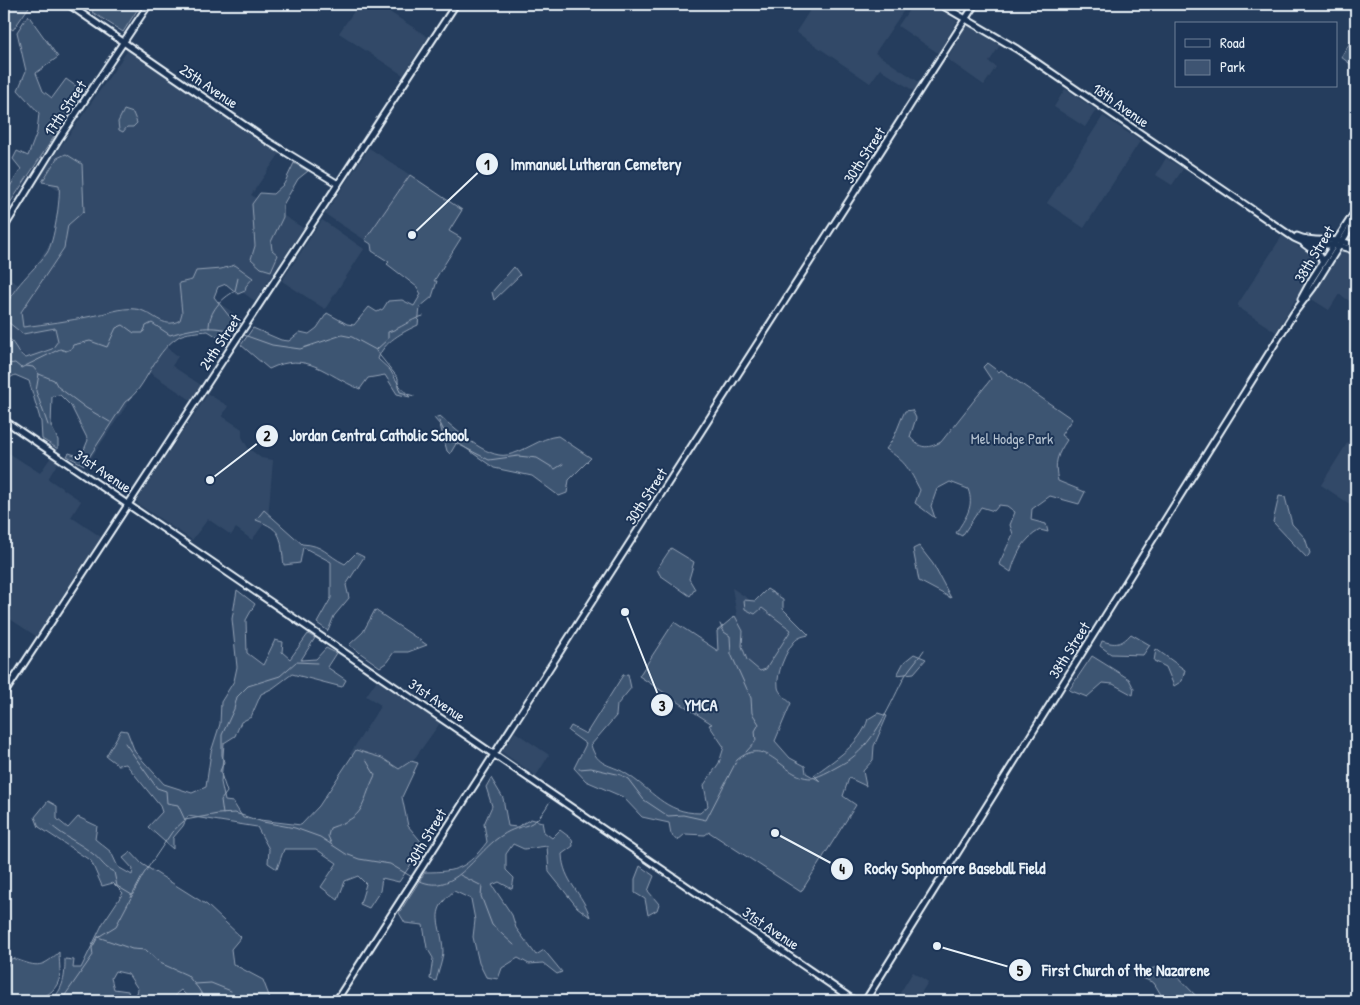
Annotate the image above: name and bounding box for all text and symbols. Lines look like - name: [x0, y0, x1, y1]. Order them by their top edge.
- legend: [1175, 22, 1338, 88]
- text: Road: [1220, 32, 1245, 53]
- text: Park: [1220, 56, 1245, 77]
- street label: 25th Avenue: [176, 59, 242, 113]
- street label: 17th Street: [39, 75, 92, 140]
- street label: 18th Avenue: [1088, 78, 1154, 132]
- street label: 30th Street: [838, 122, 890, 187]
- callout: Immanuel Lutheran Cemetery: [475, 149, 691, 180]
- text: Immanuel Lutheran Cemetery: [510, 153, 682, 176]
- text: 1: [484, 154, 490, 175]
- street label: 38th Street: [1289, 221, 1340, 286]
- street label: 24th Street: [194, 309, 246, 374]
- callout: Jordan Central Catholic School: [254, 420, 478, 451]
- text: Jordan Central Catholic School: [289, 424, 469, 446]
- text: 2: [263, 425, 271, 446]
- park label: Mel Hodge Park: [971, 428, 1053, 449]
- street label: 31st Avenue: [70, 444, 136, 498]
- street label: 30th Street: [620, 463, 672, 528]
- street label: 38th Street: [1043, 617, 1095, 682]
- street label: 31st Avenue: [404, 673, 470, 727]
- callout: YMCA: [649, 690, 727, 721]
- text: YMCA: [684, 694, 718, 716]
- text: 3: [659, 695, 666, 716]
- street label: 30th Street: [401, 804, 452, 870]
- callout: Rocky Sophomore Baseball Field: [830, 853, 1056, 884]
- text: Rocky Sophomore Baseball Field: [864, 857, 1046, 880]
- text: 4: [839, 858, 845, 879]
- street label: 31st Avenue: [738, 901, 804, 955]
- callout: First Church of the Nazarene: [1007, 955, 1220, 986]
- text: First Church of the Nazarene: [1041, 959, 1211, 981]
- text: 5: [1017, 960, 1024, 981]

